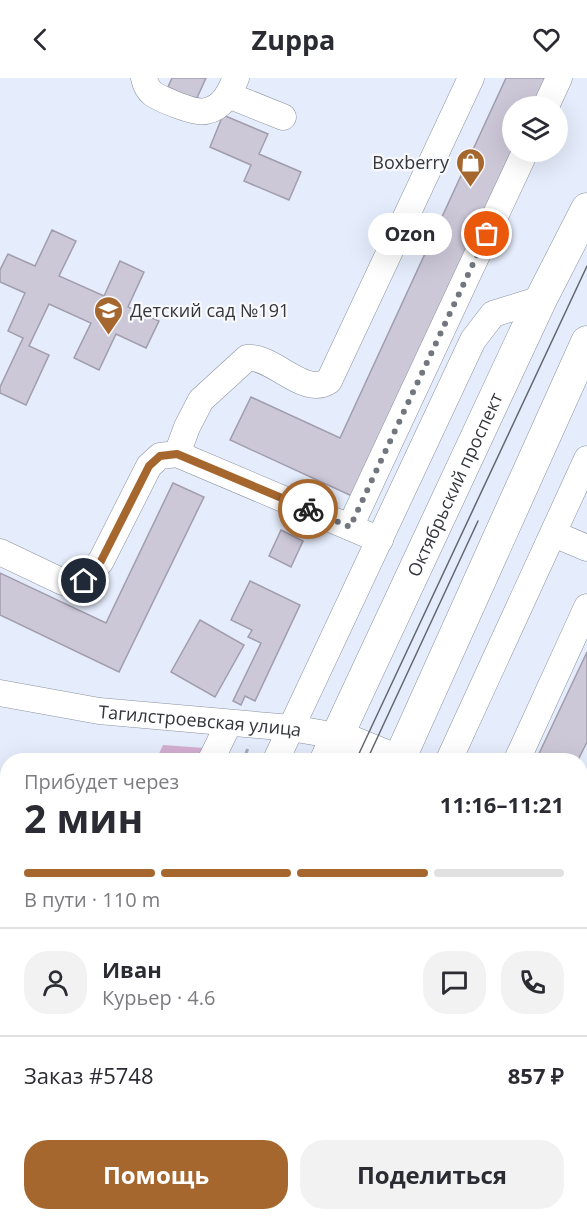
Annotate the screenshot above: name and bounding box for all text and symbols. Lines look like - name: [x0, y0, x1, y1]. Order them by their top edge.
- text: Zuppa: [252, 21, 335, 58]
- icon: back: [24, 23, 57, 56]
- icon: heart: [530, 23, 563, 56]
- map controls: [502, 96, 568, 162]
- button: layers: [502, 96, 568, 162]
- shop icon: Boxberry: [454, 146, 486, 188]
- place label: Boxberry: [372, 150, 450, 174]
- pin: [461, 208, 512, 259]
- callout: Ozon: [367, 213, 451, 255]
- icon: bag: [470, 217, 503, 250]
- text: Ozon: [384, 220, 436, 247]
- school or university icon: Детский сад №191: [93, 294, 125, 336]
- place label: Детский сад №191: [130, 298, 289, 322]
- street label: Октябрьский проспект: [401, 388, 508, 580]
- courier: [278, 479, 338, 539]
- icon: bike: [292, 493, 325, 526]
- pin: [58, 555, 109, 606]
- icon: home: [67, 564, 100, 597]
- street label: Тагилстроевская улица: [98, 699, 303, 742]
- text: Прибудет через: [24, 768, 179, 795]
- text: 11:16–11:21: [440, 789, 564, 819]
- text: 2 мин: [24, 791, 143, 844]
- text: В пути · 110 m: [24, 886, 160, 913]
- button: person: [24, 951, 87, 1014]
- button: chat: [423, 951, 486, 1014]
- button: phone: [501, 951, 564, 1014]
- text: Иван: [102, 954, 162, 984]
- text: Курьер · 4.6: [102, 984, 216, 1011]
- text: Заказ #5748: [24, 1060, 154, 1090]
- text: 857 ₽: [508, 1060, 564, 1090]
- button: Помощь: [24, 1140, 288, 1209]
- button: Поделиться: [300, 1140, 564, 1209]

